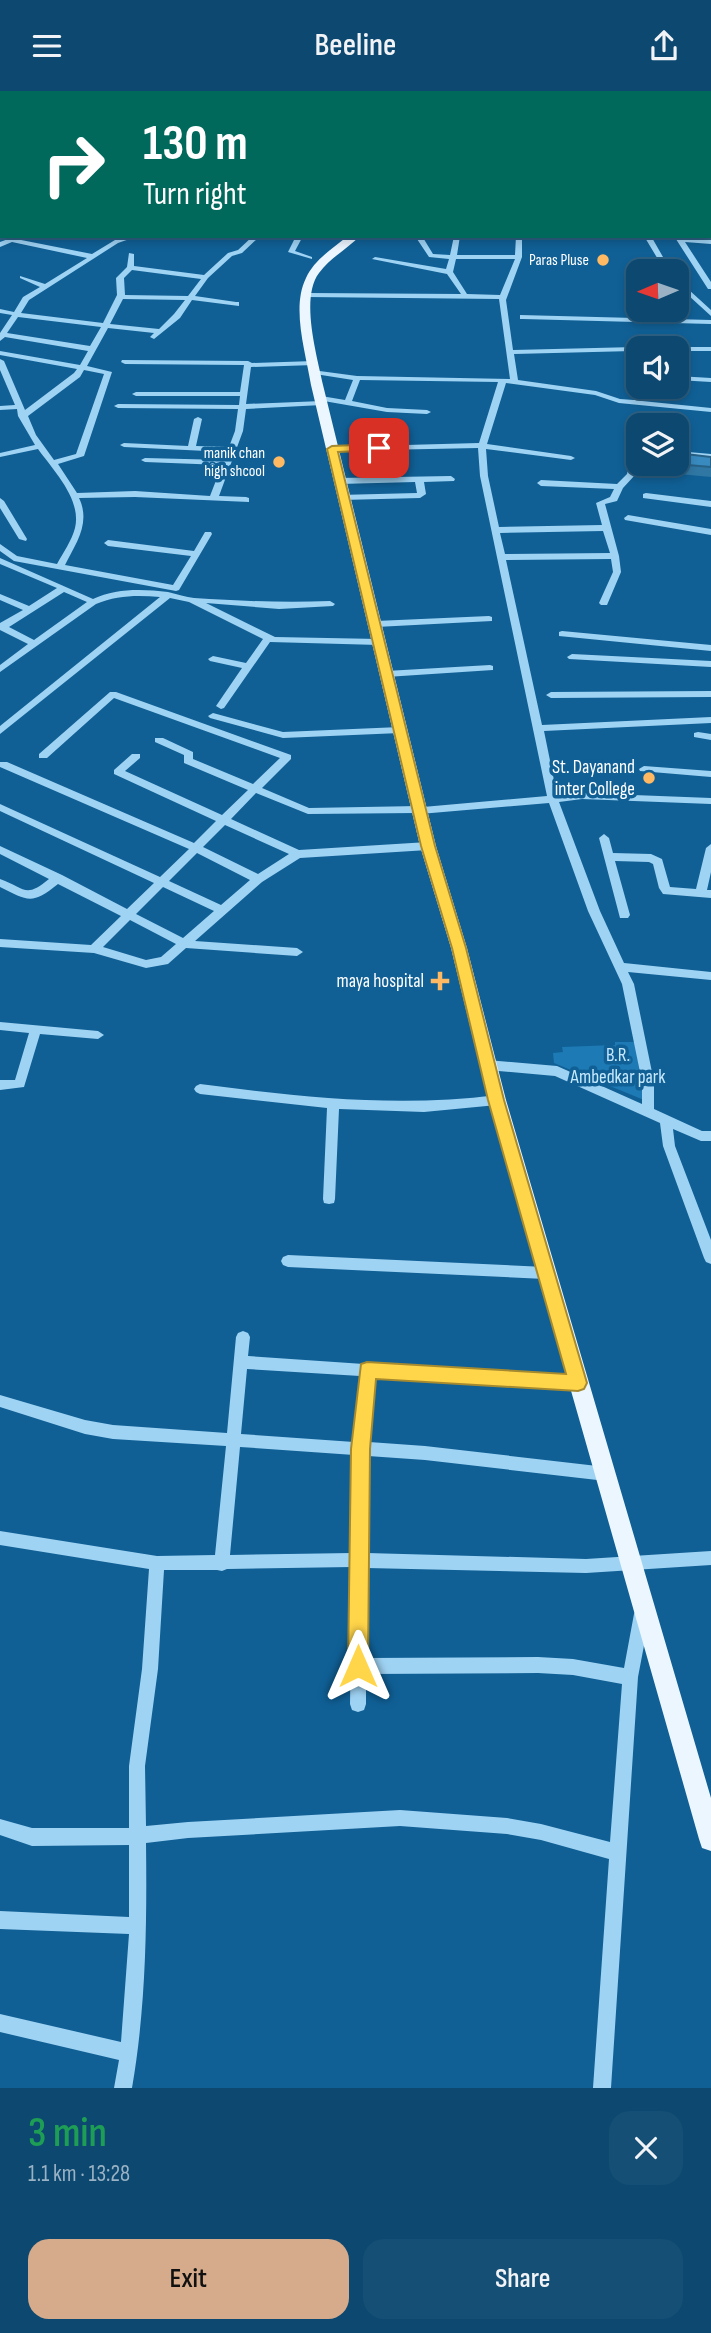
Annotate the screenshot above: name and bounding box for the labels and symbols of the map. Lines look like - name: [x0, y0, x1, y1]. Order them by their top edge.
- place label: Paras Pluse: [529, 251, 589, 270]
- marker: Paras Pluse: [595, 252, 611, 268]
- north arrow: [626, 259, 690, 322]
- pin: [349, 418, 409, 478]
- place label: manik chan high shcool: [204, 444, 265, 481]
- marker: manik chan high shcool: [271, 454, 287, 470]
- place label: St. Dayanand inter College: [552, 756, 635, 801]
- marker: St. Dayanand inter College: [641, 770, 657, 786]
- place label: maya hospital: [336, 970, 424, 993]
- marker: maya hospital: [430, 971, 450, 991]
- park label: B.R. Ambedkar park: [569, 1044, 666, 1089]
- position arrow: [321, 1629, 395, 1703]

